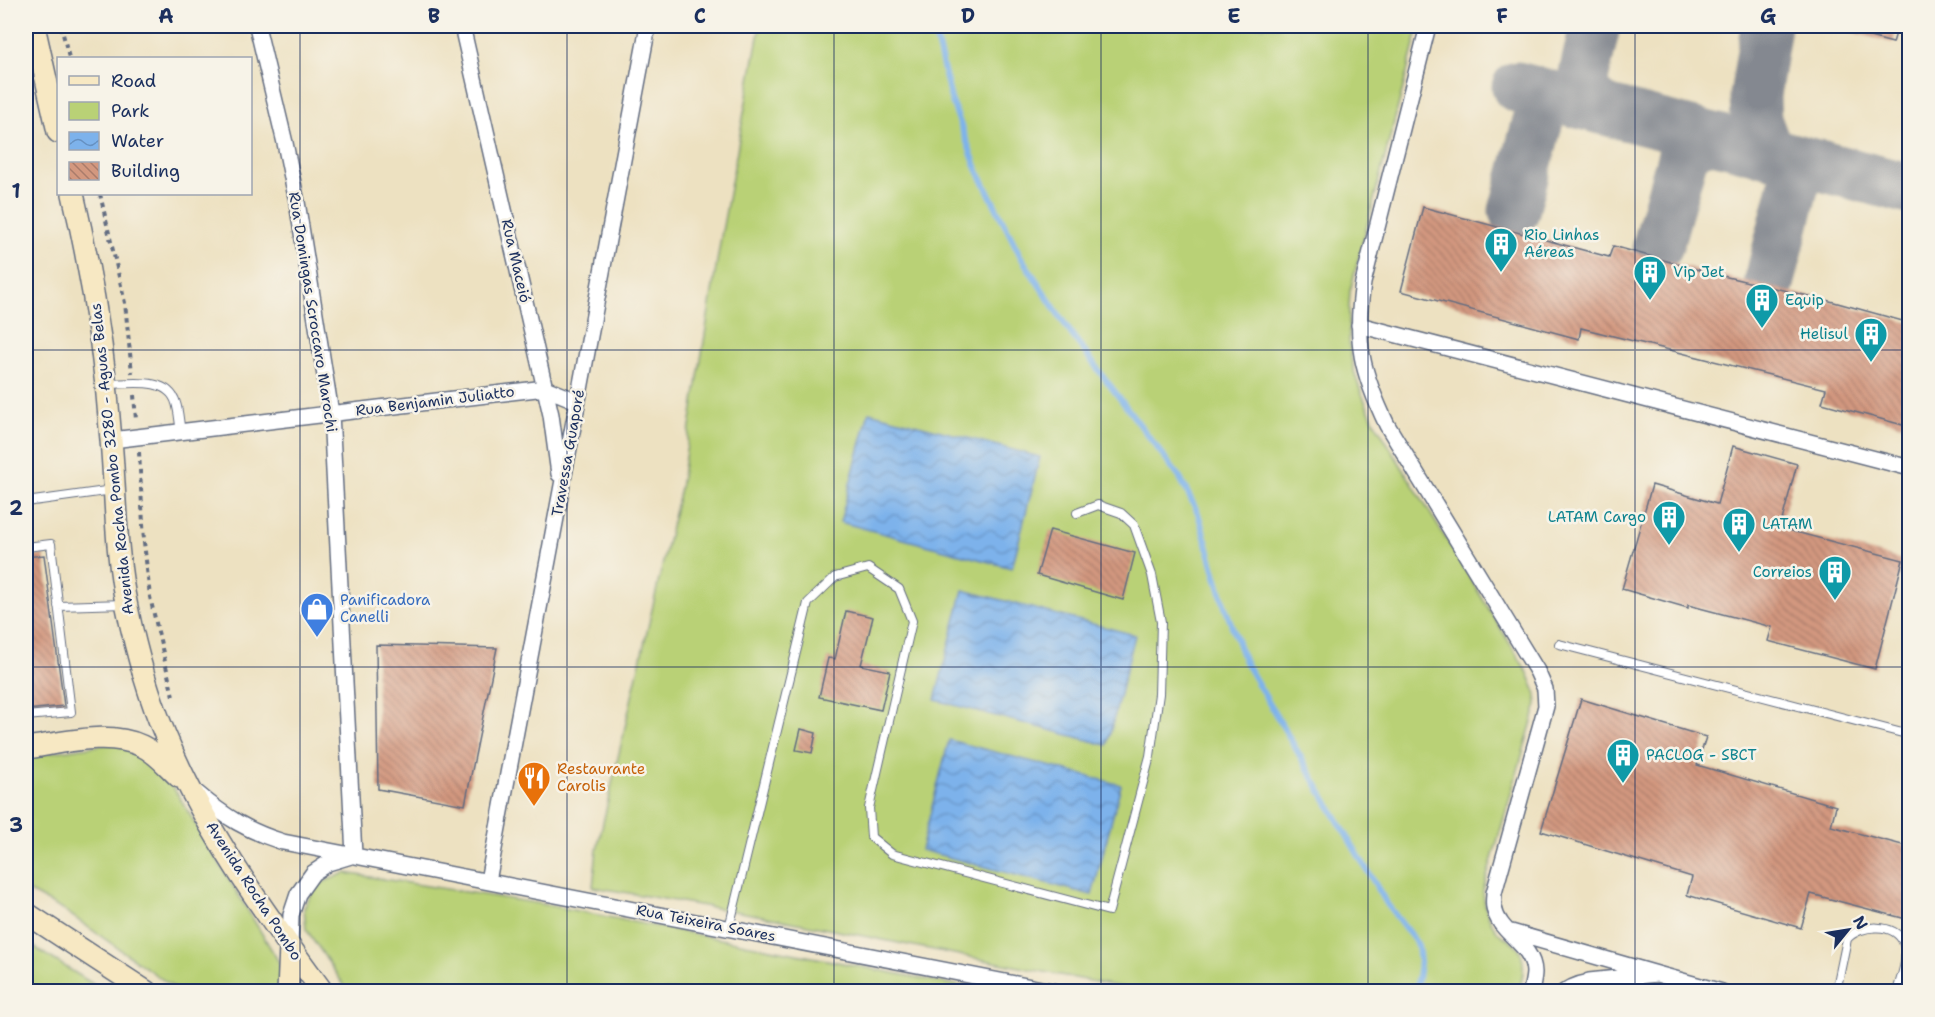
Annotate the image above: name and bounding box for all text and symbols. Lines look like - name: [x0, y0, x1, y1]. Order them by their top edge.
- text: A: [158, 3, 174, 29]
- text: B: [428, 3, 440, 29]
- text: C: [694, 3, 706, 29]
- text: D: [961, 3, 975, 29]
- text: E: [1227, 3, 1241, 29]
- text: F: [1496, 3, 1508, 29]
- text: G: [1760, 3, 1776, 29]
- legend: [57, 57, 252, 195]
- text: Road: [111, 69, 156, 93]
- text: Park: [111, 99, 150, 123]
- text: Water: [111, 129, 164, 153]
- text: Building: [111, 159, 180, 183]
- text: 1: [11, 178, 21, 204]
- street label: Rua Domingas Scroccaro Marochi: [284, 190, 342, 434]
- street label: Rua Maceió: [497, 217, 535, 305]
- place label: Rio Linhas Aéreas: [1524, 225, 1599, 262]
- building icon: Rio Linhas Aéreas: [1483, 226, 1519, 273]
- building icon: Vip Jet: [1632, 254, 1668, 301]
- place label: Vip Jet: [1673, 262, 1725, 282]
- building icon: Equip: [1744, 282, 1780, 329]
- place label: Equip: [1785, 290, 1824, 310]
- street label: Avenida Rocha Pombo 3280 - Aguas Belas: [86, 302, 138, 616]
- building icon: Helisul: [1853, 316, 1889, 363]
- place label: Helisul: [1800, 324, 1848, 344]
- street label: Rua Benjamin Juliatto: [354, 381, 516, 421]
- street label: Travessa Guaporé: [547, 388, 589, 518]
- text: 2: [9, 495, 23, 521]
- building icon: LATAM Cargo: [1651, 499, 1687, 546]
- building icon: LATAM: [1721, 506, 1757, 553]
- place label: LATAM Cargo: [1548, 507, 1646, 527]
- place label: LATAM: [1762, 514, 1813, 534]
- building icon: Correios: [1817, 554, 1853, 601]
- place label: Correios: [1753, 562, 1812, 582]
- place label: Panificadora Canelli: [340, 590, 431, 627]
- shop icon: Panificadora Canelli: [299, 591, 335, 638]
- building icon: PACLOG - SBCT: [1605, 737, 1641, 784]
- place label: PACLOG - SBCT: [1646, 745, 1757, 765]
- place label: Restaurante Carolis: [557, 759, 645, 796]
- restaurant icon: Restaurante Carolis: [516, 760, 552, 807]
- text: 3: [9, 812, 23, 838]
- street label: Avenida Rocha Pombo: [202, 818, 306, 964]
- street label: Rua Teixeira Soares: [635, 900, 777, 946]
- north arrow: [1818, 900, 1878, 960]
- text: N: [1848, 912, 1873, 933]

